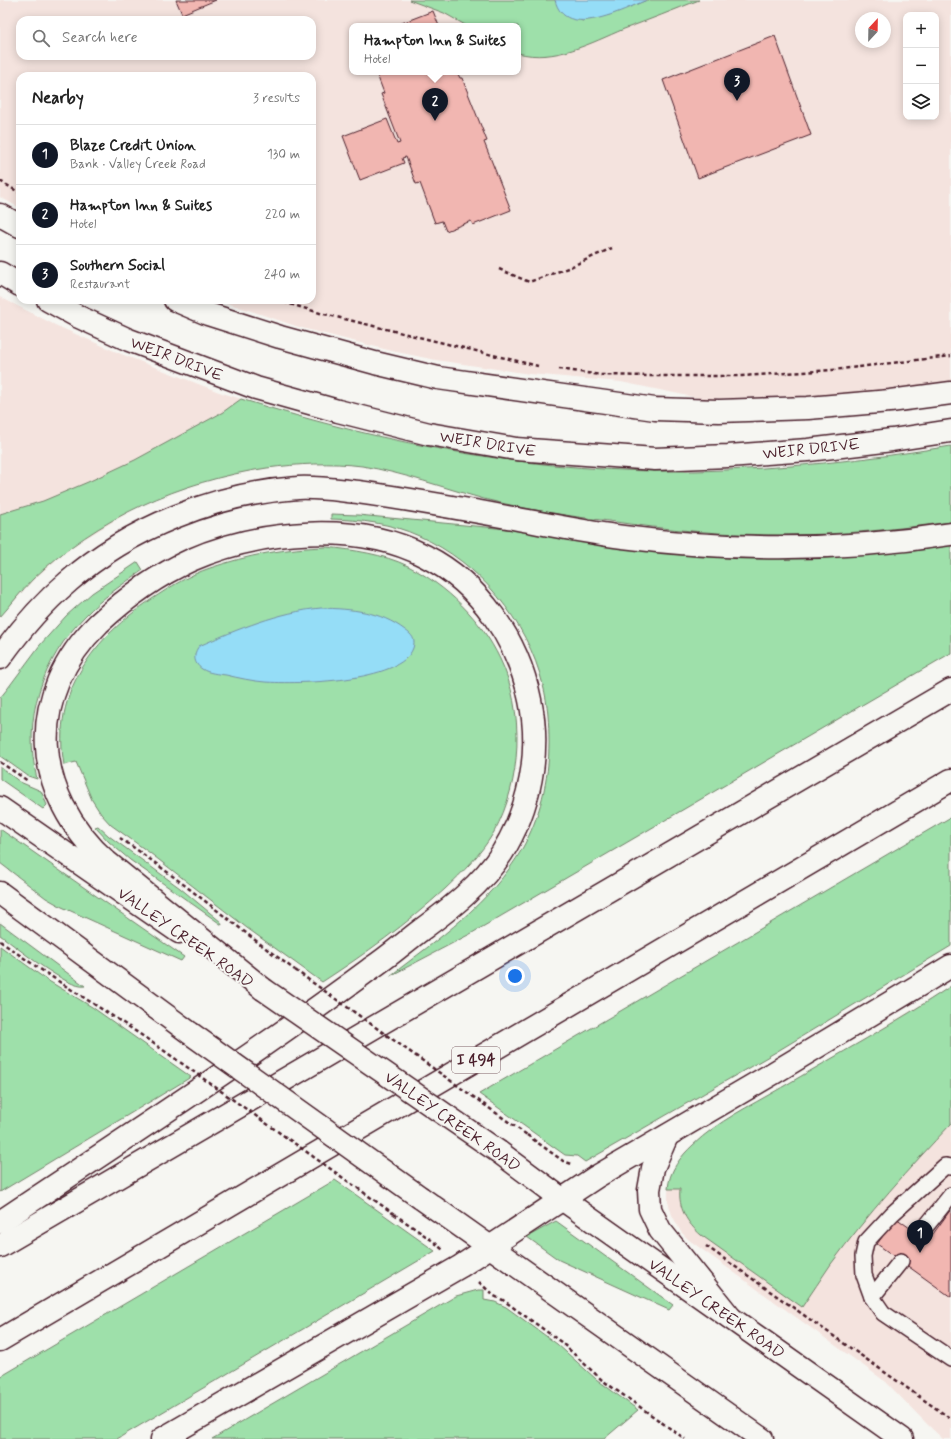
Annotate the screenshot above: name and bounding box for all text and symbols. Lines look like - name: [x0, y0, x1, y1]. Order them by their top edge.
- north arrow: [855, 12, 891, 48]
- map controls: [903, 12, 939, 120]
- button: +: [903, 12, 939, 48]
- search box: [16, 16, 316, 60]
- popup: [349, 23, 521, 75]
- icon: search: [30, 27, 52, 49]
- text: Search here: [62, 28, 138, 48]
- text: Hampton Inn & Suites: [364, 31, 506, 51]
- button: −: [903, 48, 939, 84]
- text: Hotel: [364, 51, 390, 68]
- pin: 3: [724, 68, 750, 101]
- button: layers: [903, 84, 939, 120]
- text: Nearby: [32, 87, 84, 109]
- pin: 2: [422, 88, 448, 121]
- text: 3 results: [253, 90, 300, 107]
- text: Blaze Credit Union: [70, 136, 196, 156]
- text: 1: [42, 146, 48, 163]
- text: 130 m: [267, 146, 300, 163]
- text: Bank · Valley Creek Road: [70, 156, 206, 173]
- text: Hampton Inn & Suites: [70, 196, 212, 216]
- text: 2: [42, 206, 48, 223]
- text: 220 m: [265, 206, 300, 223]
- text: Hotel: [70, 216, 96, 233]
- text: Southern Social: [70, 256, 165, 276]
- text: 3: [42, 266, 48, 283]
- text: 240 m: [264, 266, 300, 283]
- text: Restaurant: [70, 276, 130, 293]
- street label: WEIR DRIVE: [127, 332, 226, 387]
- street label: WEIR DRIVE: [438, 426, 538, 462]
- street label: WEIR DRIVE: [762, 434, 861, 465]
- street label: VALLEY CREEK ROAD: [113, 883, 257, 993]
- your location: [505, 966, 525, 986]
- road number: I 494: [452, 1047, 500, 1073]
- street label: VALLEY CREEK ROAD: [380, 1067, 524, 1177]
- pin: 1: [907, 1220, 933, 1253]
- street label: VALLEY CREEK ROAD: [644, 1254, 788, 1364]

